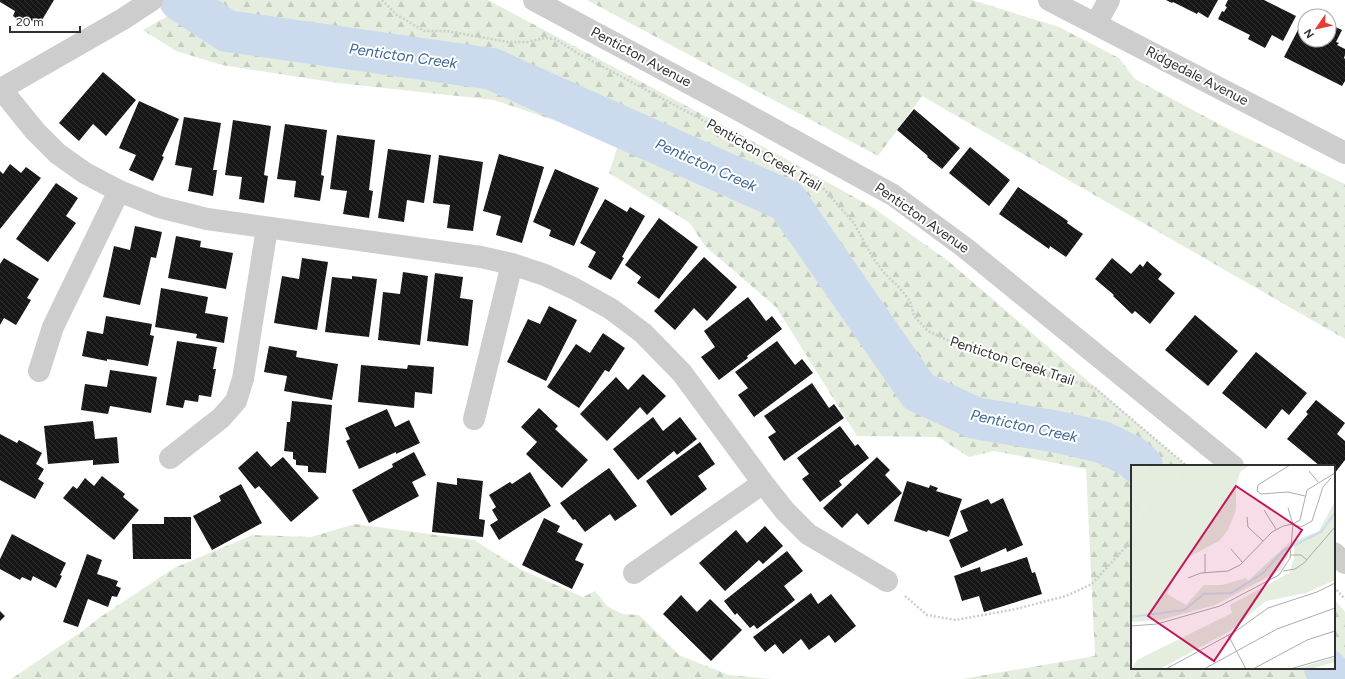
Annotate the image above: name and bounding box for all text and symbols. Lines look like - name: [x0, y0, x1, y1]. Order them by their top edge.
- scale bar: [10, 8, 80, 34]
- north arrow: [1297, 8, 1337, 48]
- text: 20 m: [16, 15, 44, 29]
- street label: Penticton Avenue: [588, 23, 695, 91]
- text: N: [1301, 26, 1317, 40]
- water label: Penticton Creek: [348, 40, 459, 73]
- street label: Ridgedale Avenue: [1143, 43, 1251, 109]
- street label: Penticton Creek Trail: [704, 115, 824, 195]
- water label: Penticton Creek: [653, 135, 759, 195]
- street label: Penticton Avenue: [871, 179, 973, 257]
- street label: Penticton Creek Trail: [948, 333, 1076, 389]
- water label: Penticton Creek: [969, 406, 1080, 446]
- inset map: [1131, 465, 1335, 669]

